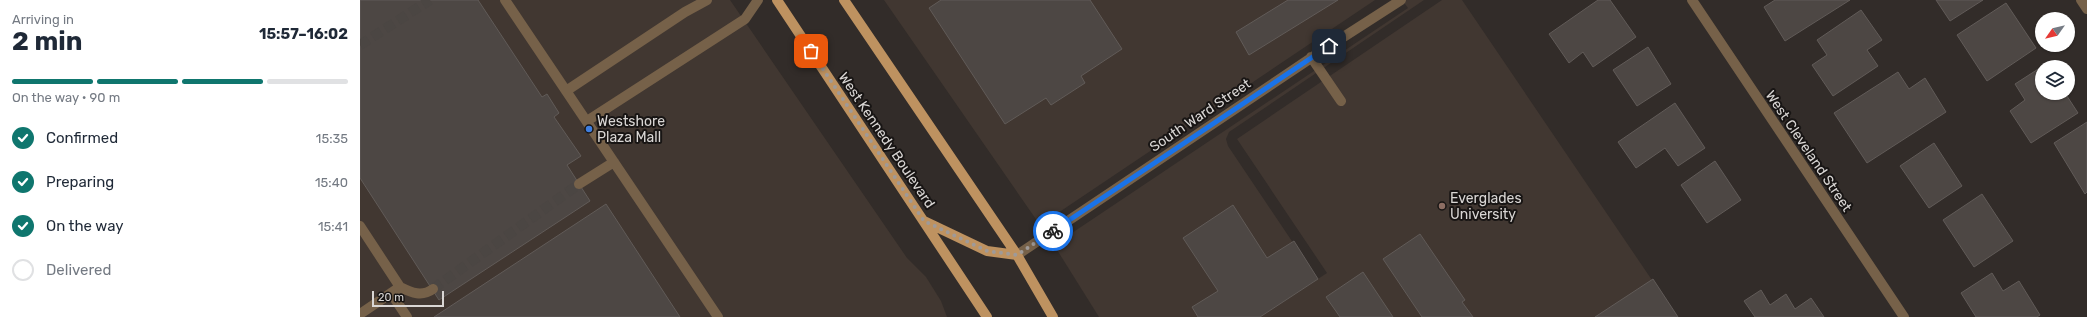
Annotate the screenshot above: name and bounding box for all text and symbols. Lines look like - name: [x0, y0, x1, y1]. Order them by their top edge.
- text: Arriving in: [12, 12, 74, 27]
- north arrow: [2035, 12, 2075, 52]
- map controls: [2035, 12, 2075, 100]
- text: 15:57–16:02: [259, 25, 348, 43]
- text: 2 min: [12, 26, 82, 57]
- pin: [1312, 29, 1346, 63]
- pin: [794, 34, 828, 68]
- icon: home: [1318, 35, 1340, 57]
- icon: bag: [800, 40, 822, 62]
- button: layers: [2035, 60, 2075, 100]
- street label: West Kennedy Boulevard: [835, 69, 938, 211]
- street label: South Ward Street: [1146, 75, 1255, 156]
- street label: West Cleveland Street: [1762, 88, 1856, 215]
- text: On the way · 90 m: [12, 90, 120, 105]
- place label: Westshore Plaza Mall: [597, 113, 665, 146]
- marker: Westshore Plaza Mall: [584, 124, 594, 134]
- icon: check: [12, 127, 34, 149]
- text: Confirmed: [46, 129, 118, 147]
- text: 15:35: [316, 131, 348, 146]
- icon: check: [12, 171, 34, 193]
- text: Preparing: [46, 173, 114, 191]
- text: 15:40: [315, 175, 348, 190]
- place label: Everglades University: [1450, 190, 1522, 223]
- marker: Everglades University: [1437, 201, 1447, 211]
- courier: [1033, 211, 1073, 251]
- icon: check: [12, 215, 34, 237]
- text: On the way: [46, 217, 124, 235]
- text: 15:41: [318, 219, 348, 234]
- icon: bike: [1042, 220, 1064, 242]
- text: Delivered: [46, 261, 111, 279]
- scale bar: [372, 289, 444, 308]
- text: 20 m: [378, 291, 404, 304]

